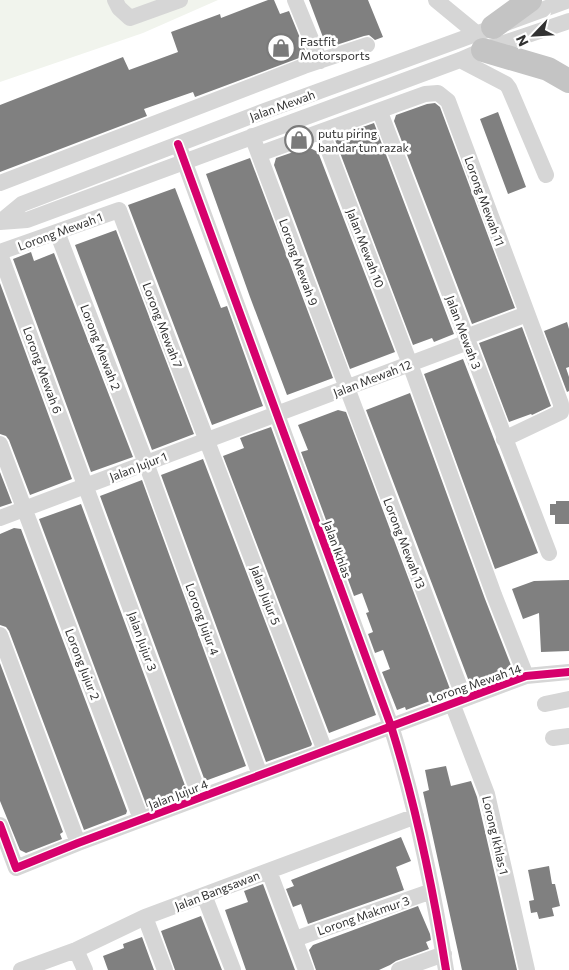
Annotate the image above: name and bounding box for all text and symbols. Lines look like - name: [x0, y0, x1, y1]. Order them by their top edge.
- north arrow: [509, 10, 559, 60]
- text: N: [512, 32, 532, 49]
- shop icon: Fastfit Motorsports: [266, 33, 296, 63]
- place label: Fastfit Motorsports: [300, 34, 370, 62]
- street label: Jalan Mewah: [247, 87, 317, 124]
- shop icon: putu piring bandar tun razak: [284, 125, 314, 155]
- place label: putu piring bandar tun razak: [318, 126, 410, 154]
- street label: Lorong Mewah 11: [462, 154, 508, 248]
- street label: Jalan Mewah 10: [344, 206, 388, 290]
- street label: Lorong Mewah 1: [16, 209, 104, 253]
- street label: Lorong Mewah 9: [277, 217, 321, 307]
- street label: Lorong Mewah 7: [140, 280, 186, 370]
- street label: Jalan Mewah 3: [443, 293, 485, 371]
- street label: Lorong Mewah 2: [78, 302, 124, 392]
- street label: Lorong Mewah 6: [21, 325, 65, 415]
- street label: Jalan Mewah 12: [331, 357, 414, 400]
- street label: Jalan Jujur 1: [107, 449, 169, 484]
- street label: Lorong Mewah 13: [381, 496, 429, 590]
- street label: Jalan Ikhlas: [320, 519, 355, 580]
- street label: Jalan Jujur 5: [247, 563, 284, 627]
- street label: Lorong Jujur 4: [183, 581, 223, 657]
- street label: Jalan Jujur 3: [125, 609, 160, 673]
- street label: Lorong Jujur 2: [62, 626, 103, 702]
- street label: Lorong Mewah 14: [427, 661, 523, 705]
- street label: Jalan Jujur 4: [146, 776, 210, 813]
- street label: Lorong Ikhlas 1: [480, 794, 512, 876]
- street label: Jalan Bangsawan: [173, 867, 262, 914]
- street label: Lorong Makmur 3: [315, 893, 411, 937]

